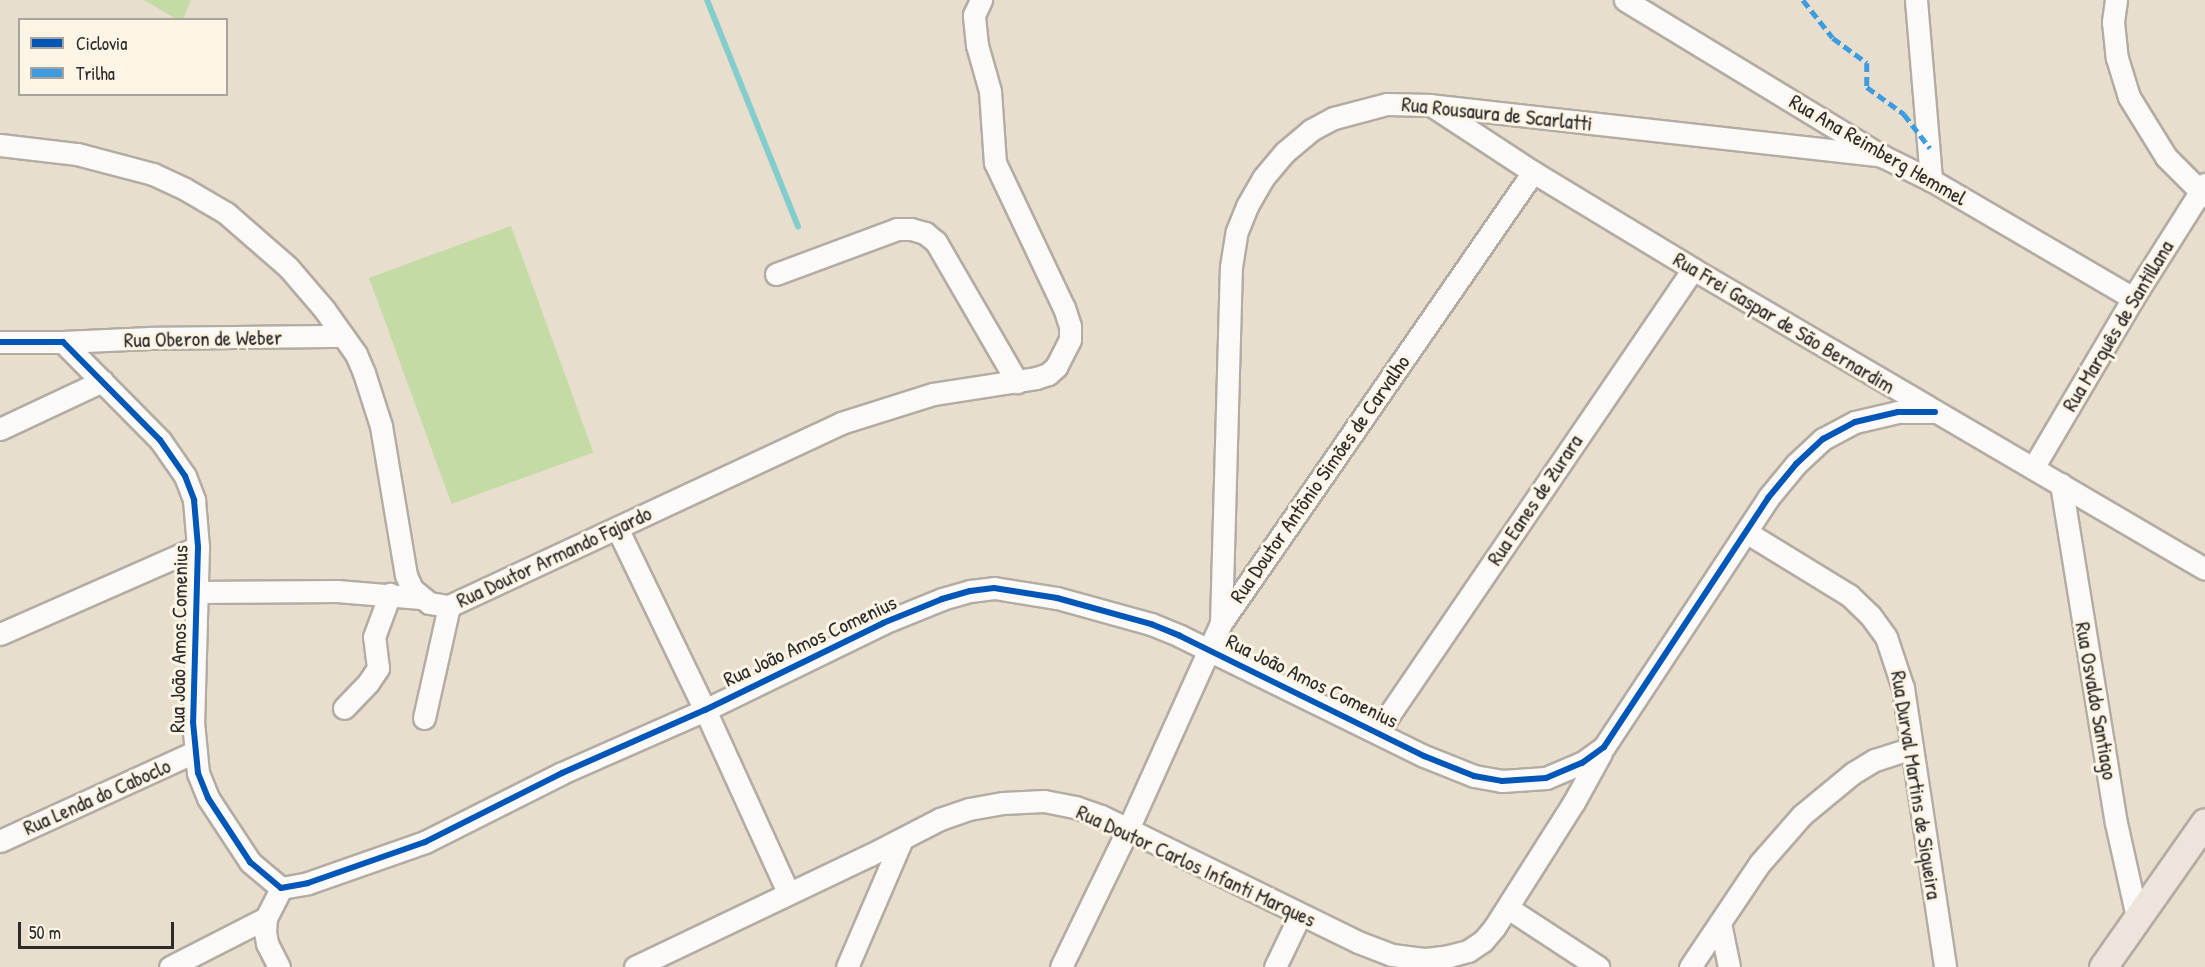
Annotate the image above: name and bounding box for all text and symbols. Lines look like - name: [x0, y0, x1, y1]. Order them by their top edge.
- legend: [18, 18, 228, 96]
- text: Ciclovia: [76, 31, 127, 56]
- text: Trilha: [76, 61, 115, 86]
- street label: Rua Ana Reimberg Hemmel: [1785, 89, 1971, 211]
- street label: Rua Rousaura de Scarlatti: [1400, 91, 1594, 137]
- street label: Rua Marquês de Santillana: [2057, 236, 2179, 416]
- street label: Rua Frei Gaspar de São Bernardim: [1669, 247, 1899, 399]
- street label: Rua Oberon de Weber: [124, 325, 282, 353]
- street label: Rua Doutor Antônio Simões de Carvalho: [1225, 350, 1415, 608]
- street label: Rua Eanes de Zurara: [1482, 430, 1588, 570]
- street label: Rua Doutor Armando Fajardo: [452, 501, 656, 613]
- street label: Rua João Amos Comenius: [165, 545, 193, 733]
- street label: Rua João Amos Comenius: [720, 590, 900, 692]
- street label: Rua Osvaldo Santiago: [2070, 620, 2122, 782]
- street label: Rua João Amos Comenius: [1222, 628, 1402, 734]
- street label: Rua Durval Martins de Siqueira: [1885, 669, 1947, 901]
- street label: Rua Lenda do Caboclo: [20, 753, 174, 841]
- street label: Rua Doutor Carlos Infanti Marques: [1072, 799, 1320, 933]
- scale bar: [21, 910, 177, 948]
- text: 50 m: [29, 920, 61, 945]

